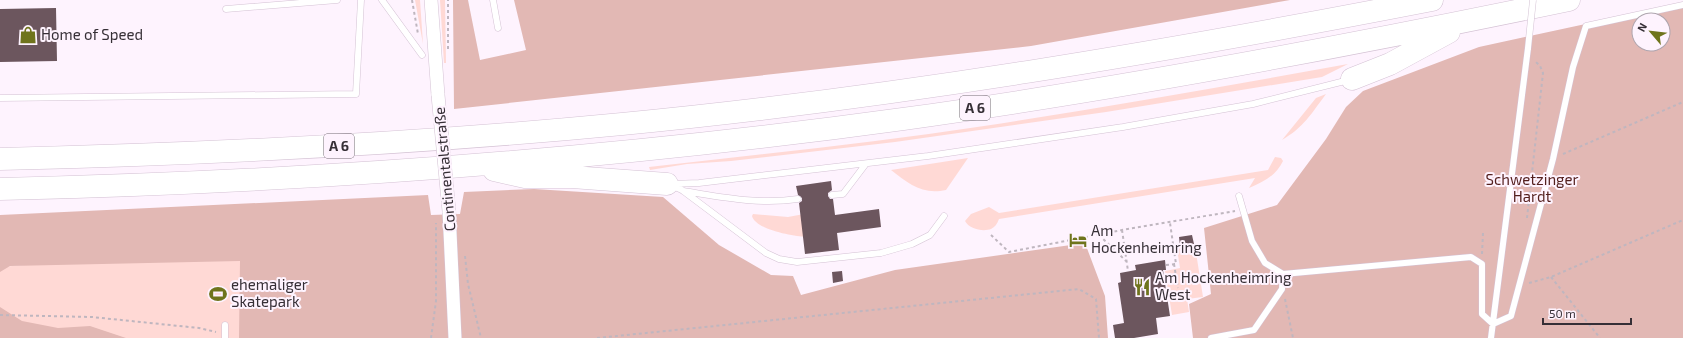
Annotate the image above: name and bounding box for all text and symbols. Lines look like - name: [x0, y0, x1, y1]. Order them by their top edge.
- north arrow: [1631, 12, 1671, 52]
- text: N: [1634, 20, 1649, 34]
- shop icon: Home of Speed: [18, 25, 38, 45]
- place label: Home of Speed: [41, 25, 143, 43]
- road number: A 6: [960, 96, 990, 120]
- street label: Continentalstraße: [430, 106, 458, 232]
- road number: A 6: [324, 134, 354, 158]
- park label: Schwetzinger Hardt: [1485, 170, 1579, 205]
- place label: Am Hockenheimring: [1091, 221, 1202, 256]
- hotel icon: Am Hockenheimring: [1068, 230, 1088, 250]
- place label: Am Hockenheimring West: [1155, 268, 1292, 303]
- place label: ehemaliger Skatepark: [231, 275, 308, 310]
- restaurant icon: Am Hockenheimring West: [1132, 277, 1152, 297]
- sports icon: ehemaliger Skatepark: [208, 284, 228, 304]
- scale bar: [1543, 300, 1631, 326]
- text: 50 m: [1549, 306, 1576, 320]

